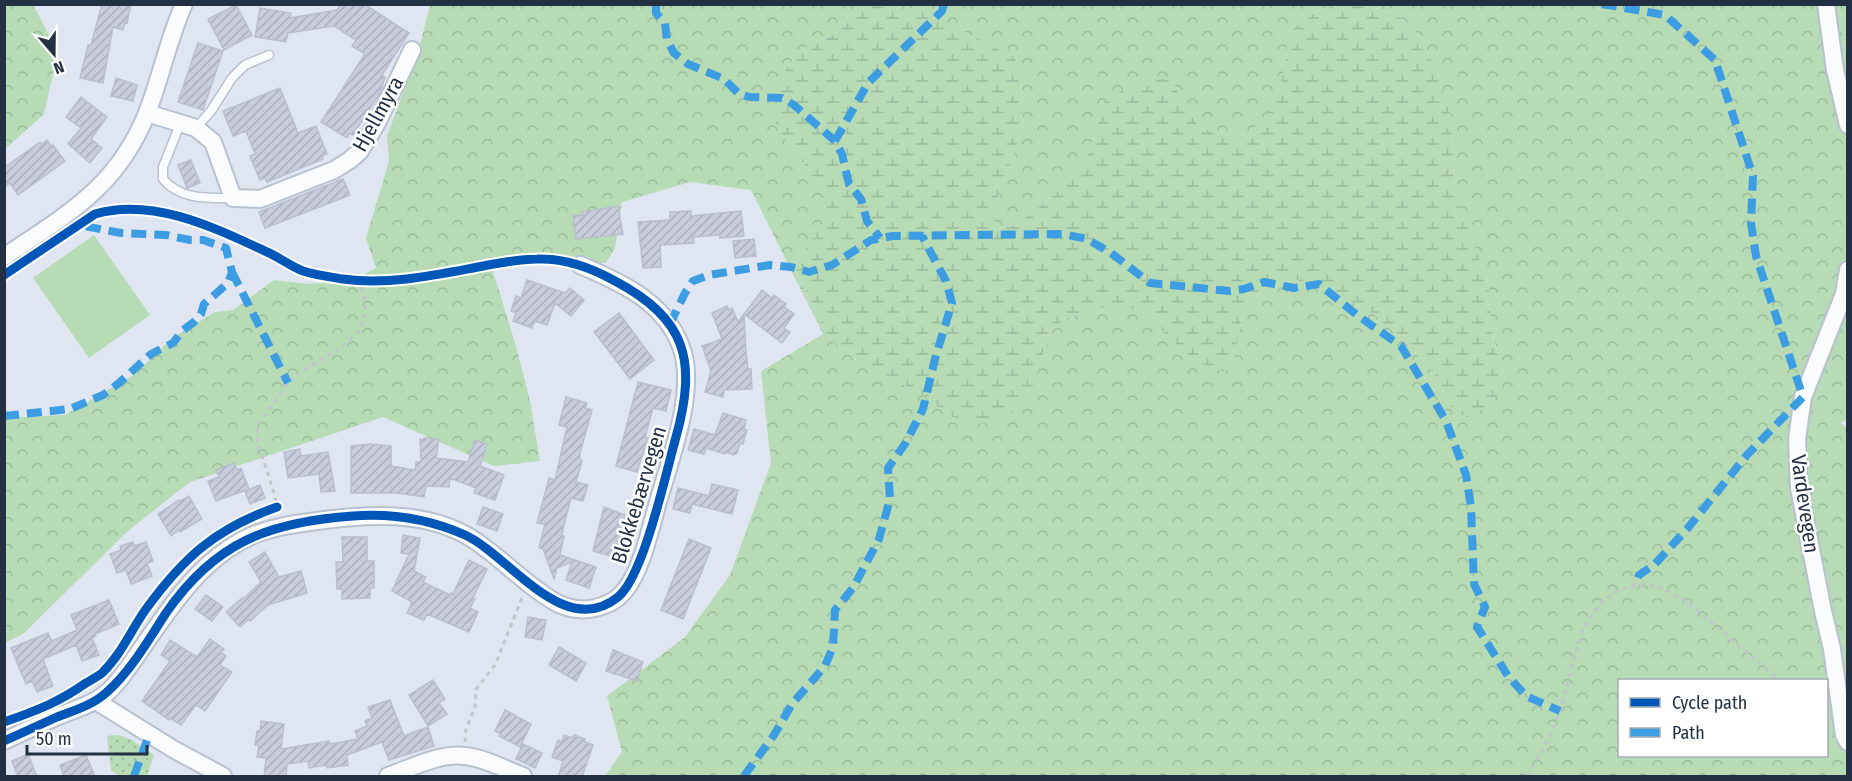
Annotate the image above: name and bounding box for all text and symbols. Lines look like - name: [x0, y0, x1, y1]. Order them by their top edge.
- north arrow: [24, 24, 84, 84]
- text: N: [51, 57, 67, 78]
- street label: Hjellmyra: [347, 72, 409, 156]
- street label: Blokkebærvegen: [606, 423, 672, 567]
- street label: Vardevegen: [1785, 453, 1825, 555]
- legend: [1618, 679, 1828, 757]
- text: Cycle path: [1672, 692, 1747, 714]
- scale bar: [27, 718, 147, 756]
- text: Path: [1672, 722, 1705, 744]
- text: 50 m: [36, 728, 72, 750]

